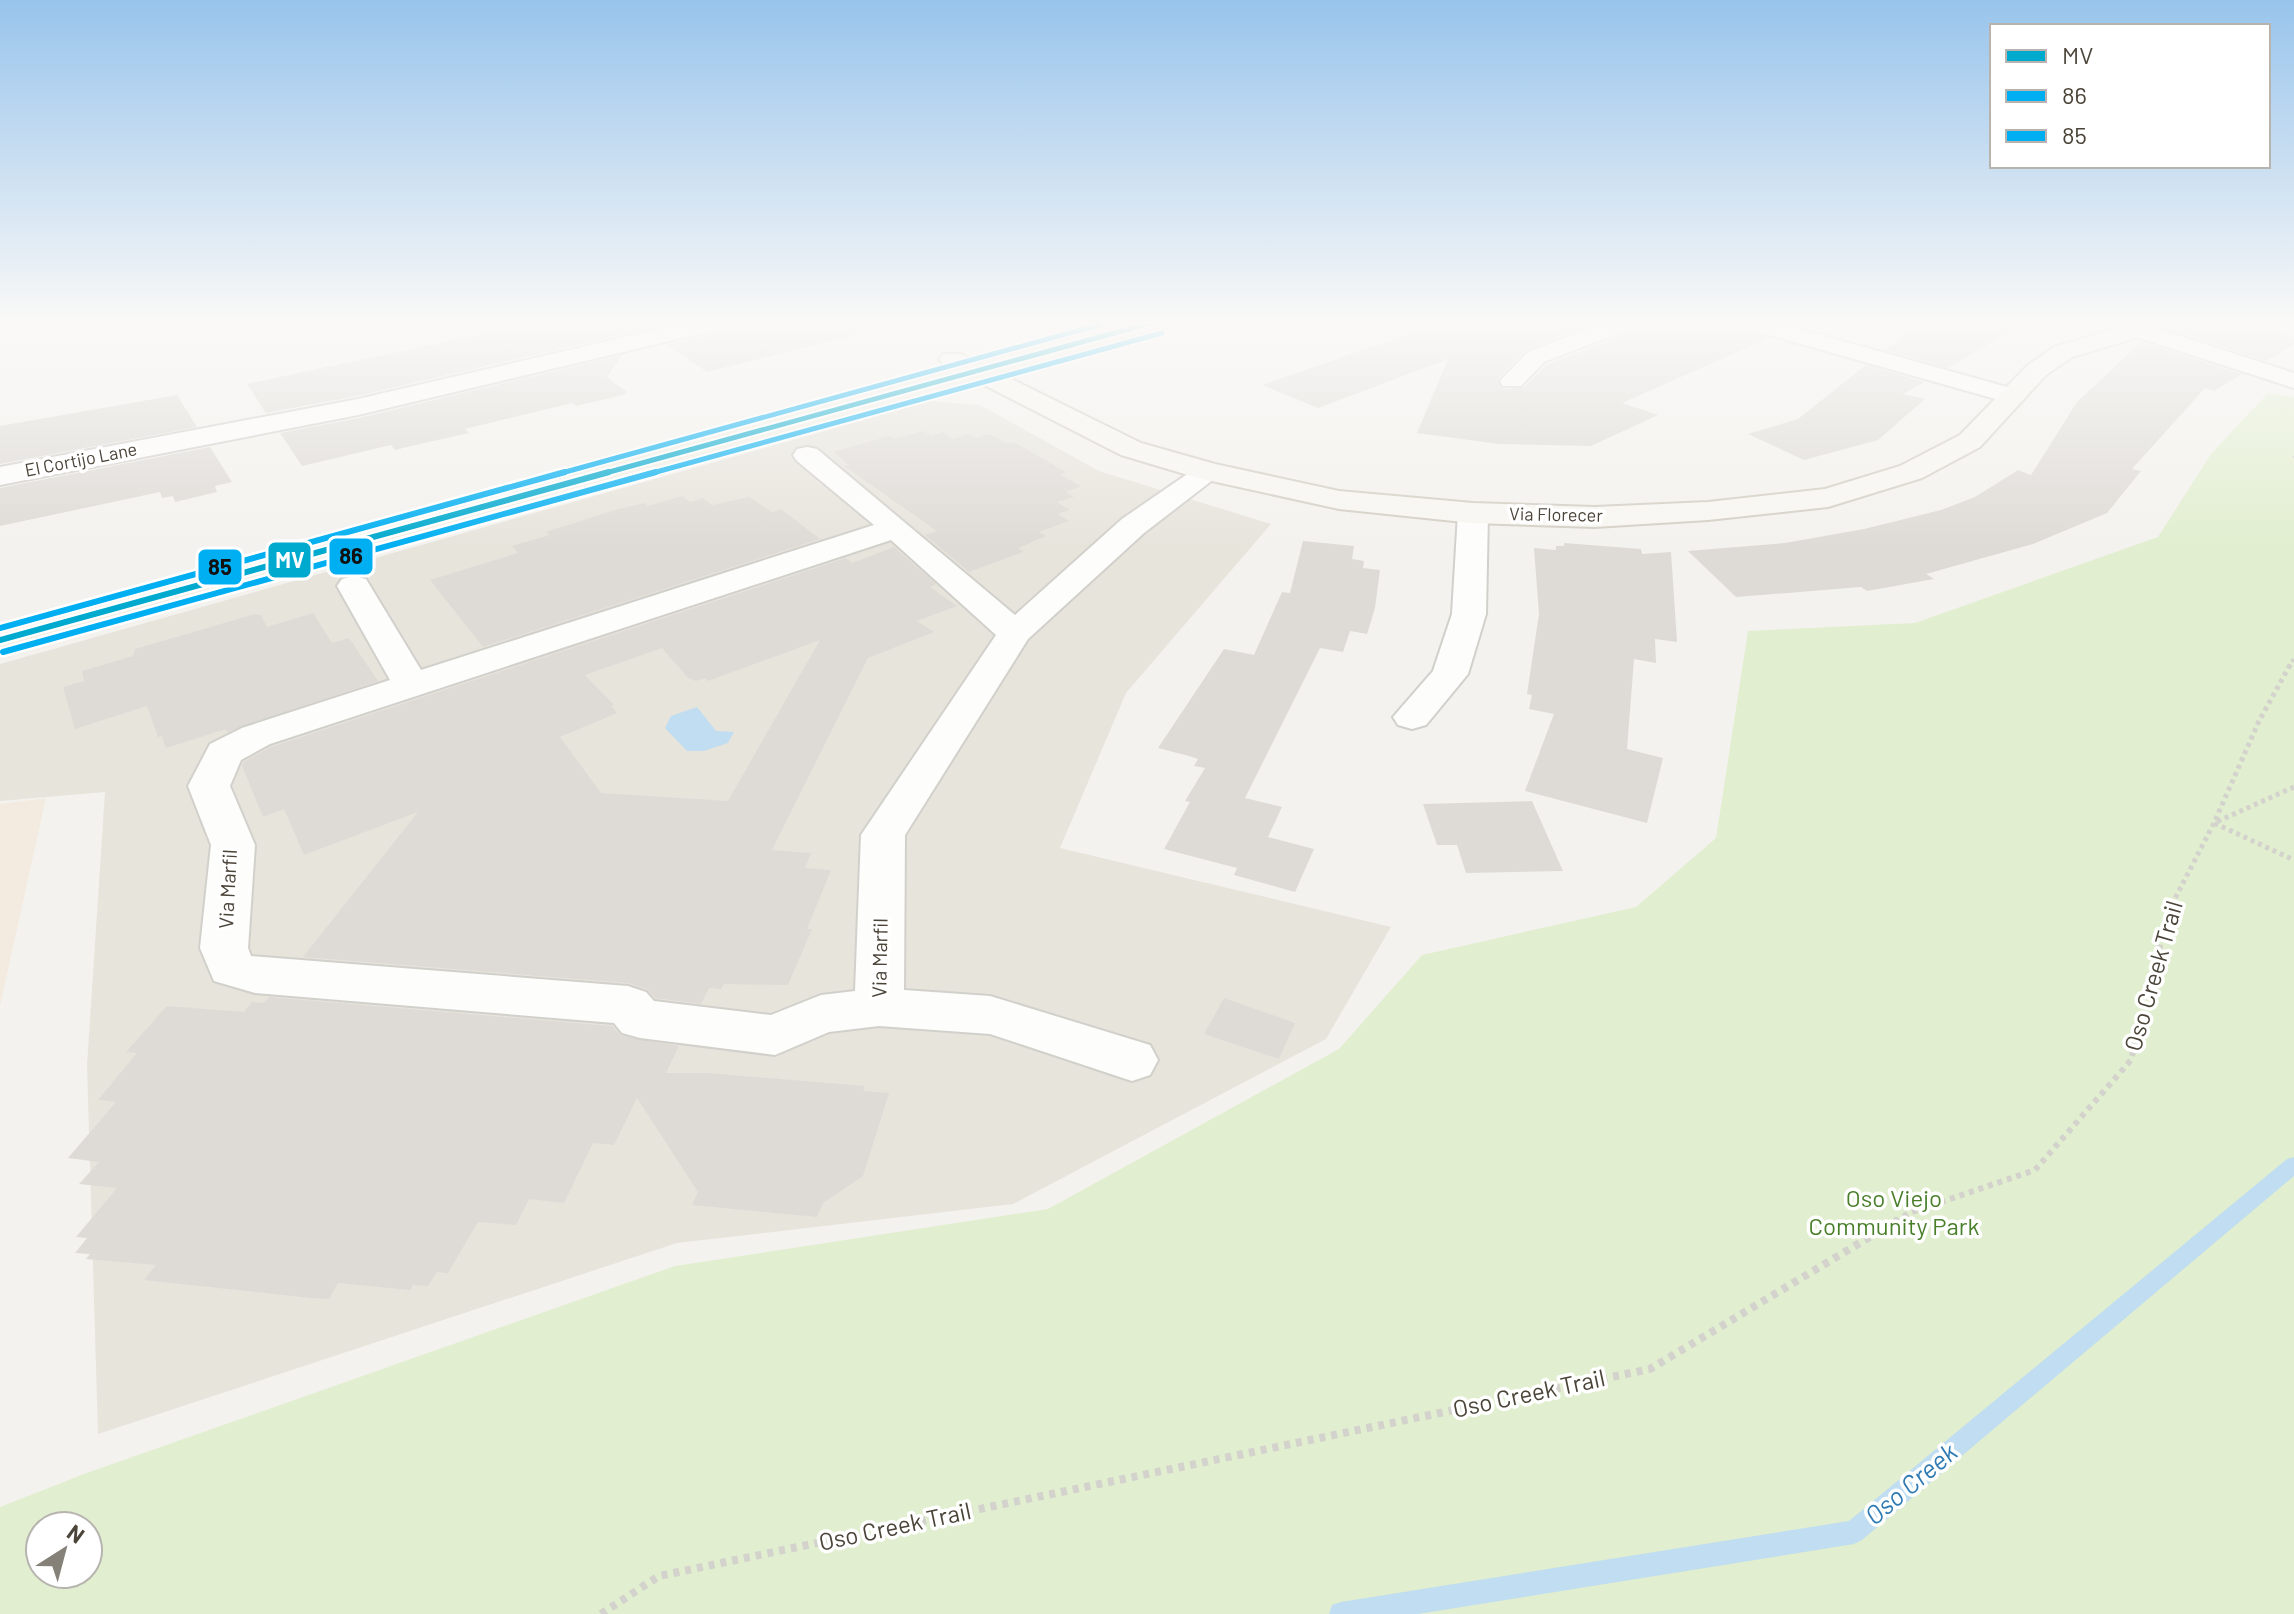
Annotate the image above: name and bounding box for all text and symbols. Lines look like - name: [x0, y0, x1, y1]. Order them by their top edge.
- legend: [1990, 24, 2270, 168]
- text: MV: [2062, 40, 2093, 69]
- text: 86: [2062, 80, 2087, 109]
- text: 85: [2062, 120, 2087, 149]
- street label: El Cortijo Lane: [23, 437, 139, 481]
- street label: Via Florecer: [1509, 502, 1603, 526]
- line badge: 86: [328, 537, 374, 576]
- line badge: MV: [267, 541, 312, 579]
- text: 86: [339, 542, 363, 568]
- text: MV: [275, 546, 305, 572]
- line badge: 85: [197, 548, 243, 586]
- text: 85: [208, 553, 232, 579]
- street label: Via Marfil: [213, 848, 241, 929]
- street label: Oso Creek Trail: [2117, 897, 2188, 1054]
- street label: Via Marfil: [866, 918, 892, 998]
- park label: Oso Viejo Community Park: [1809, 1183, 1980, 1240]
- street label: Oso Creek Trail: [1450, 1362, 1607, 1423]
- water label: Oso Creek: [1858, 1435, 1963, 1530]
- street label: Oso Creek Trail: [816, 1495, 973, 1556]
- north arrow: [24, 1510, 104, 1590]
- text: N: [63, 1518, 90, 1548]

